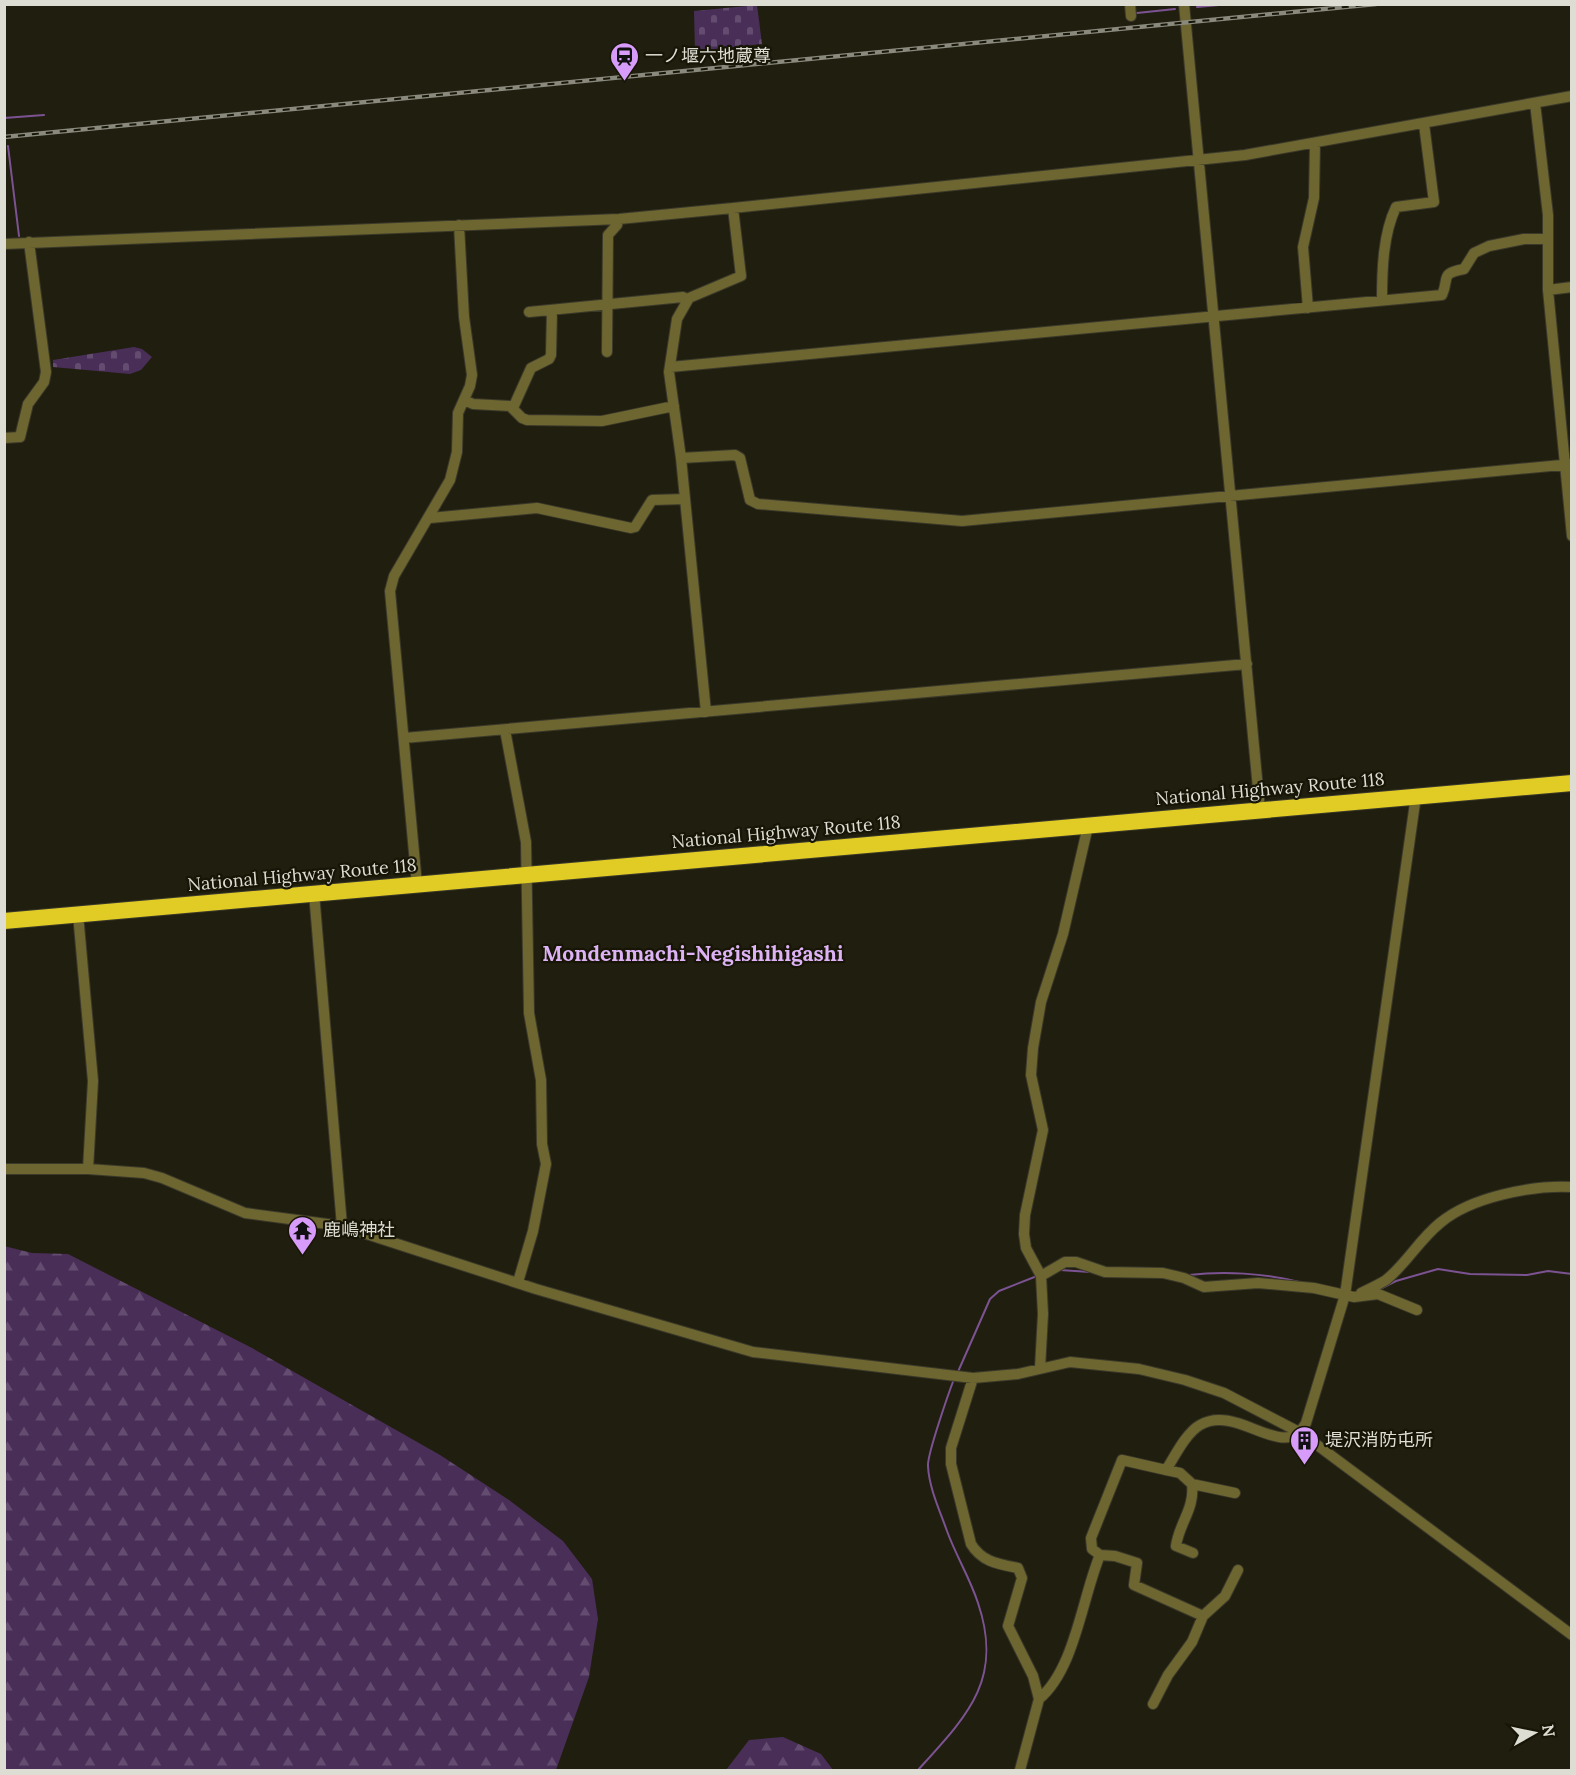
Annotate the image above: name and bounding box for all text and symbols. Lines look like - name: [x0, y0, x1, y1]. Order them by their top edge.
- station icon: 一ノ堰六地蔵尊: [608, 40, 640, 82]
- place label: 一ノ堰六地蔵尊: [645, 44, 771, 67]
- street label: National Highway Route 118: [1154, 767, 1385, 810]
- street label: National Highway Route 118: [670, 810, 901, 853]
- street label: National Highway Route 118: [186, 853, 417, 896]
- district label: Mondenmachi-Negishihigashi: [542, 940, 844, 967]
- temple icon: 鹿嶋神社: [286, 1214, 318, 1256]
- place label: 鹿嶋神社: [323, 1218, 395, 1241]
- building icon: 堤沢消防屯所: [1288, 1424, 1320, 1466]
- place label: 堤沢消防屯所: [1325, 1428, 1433, 1451]
- north arrow: [1504, 1703, 1564, 1763]
- text: N: [1538, 1723, 1560, 1738]

